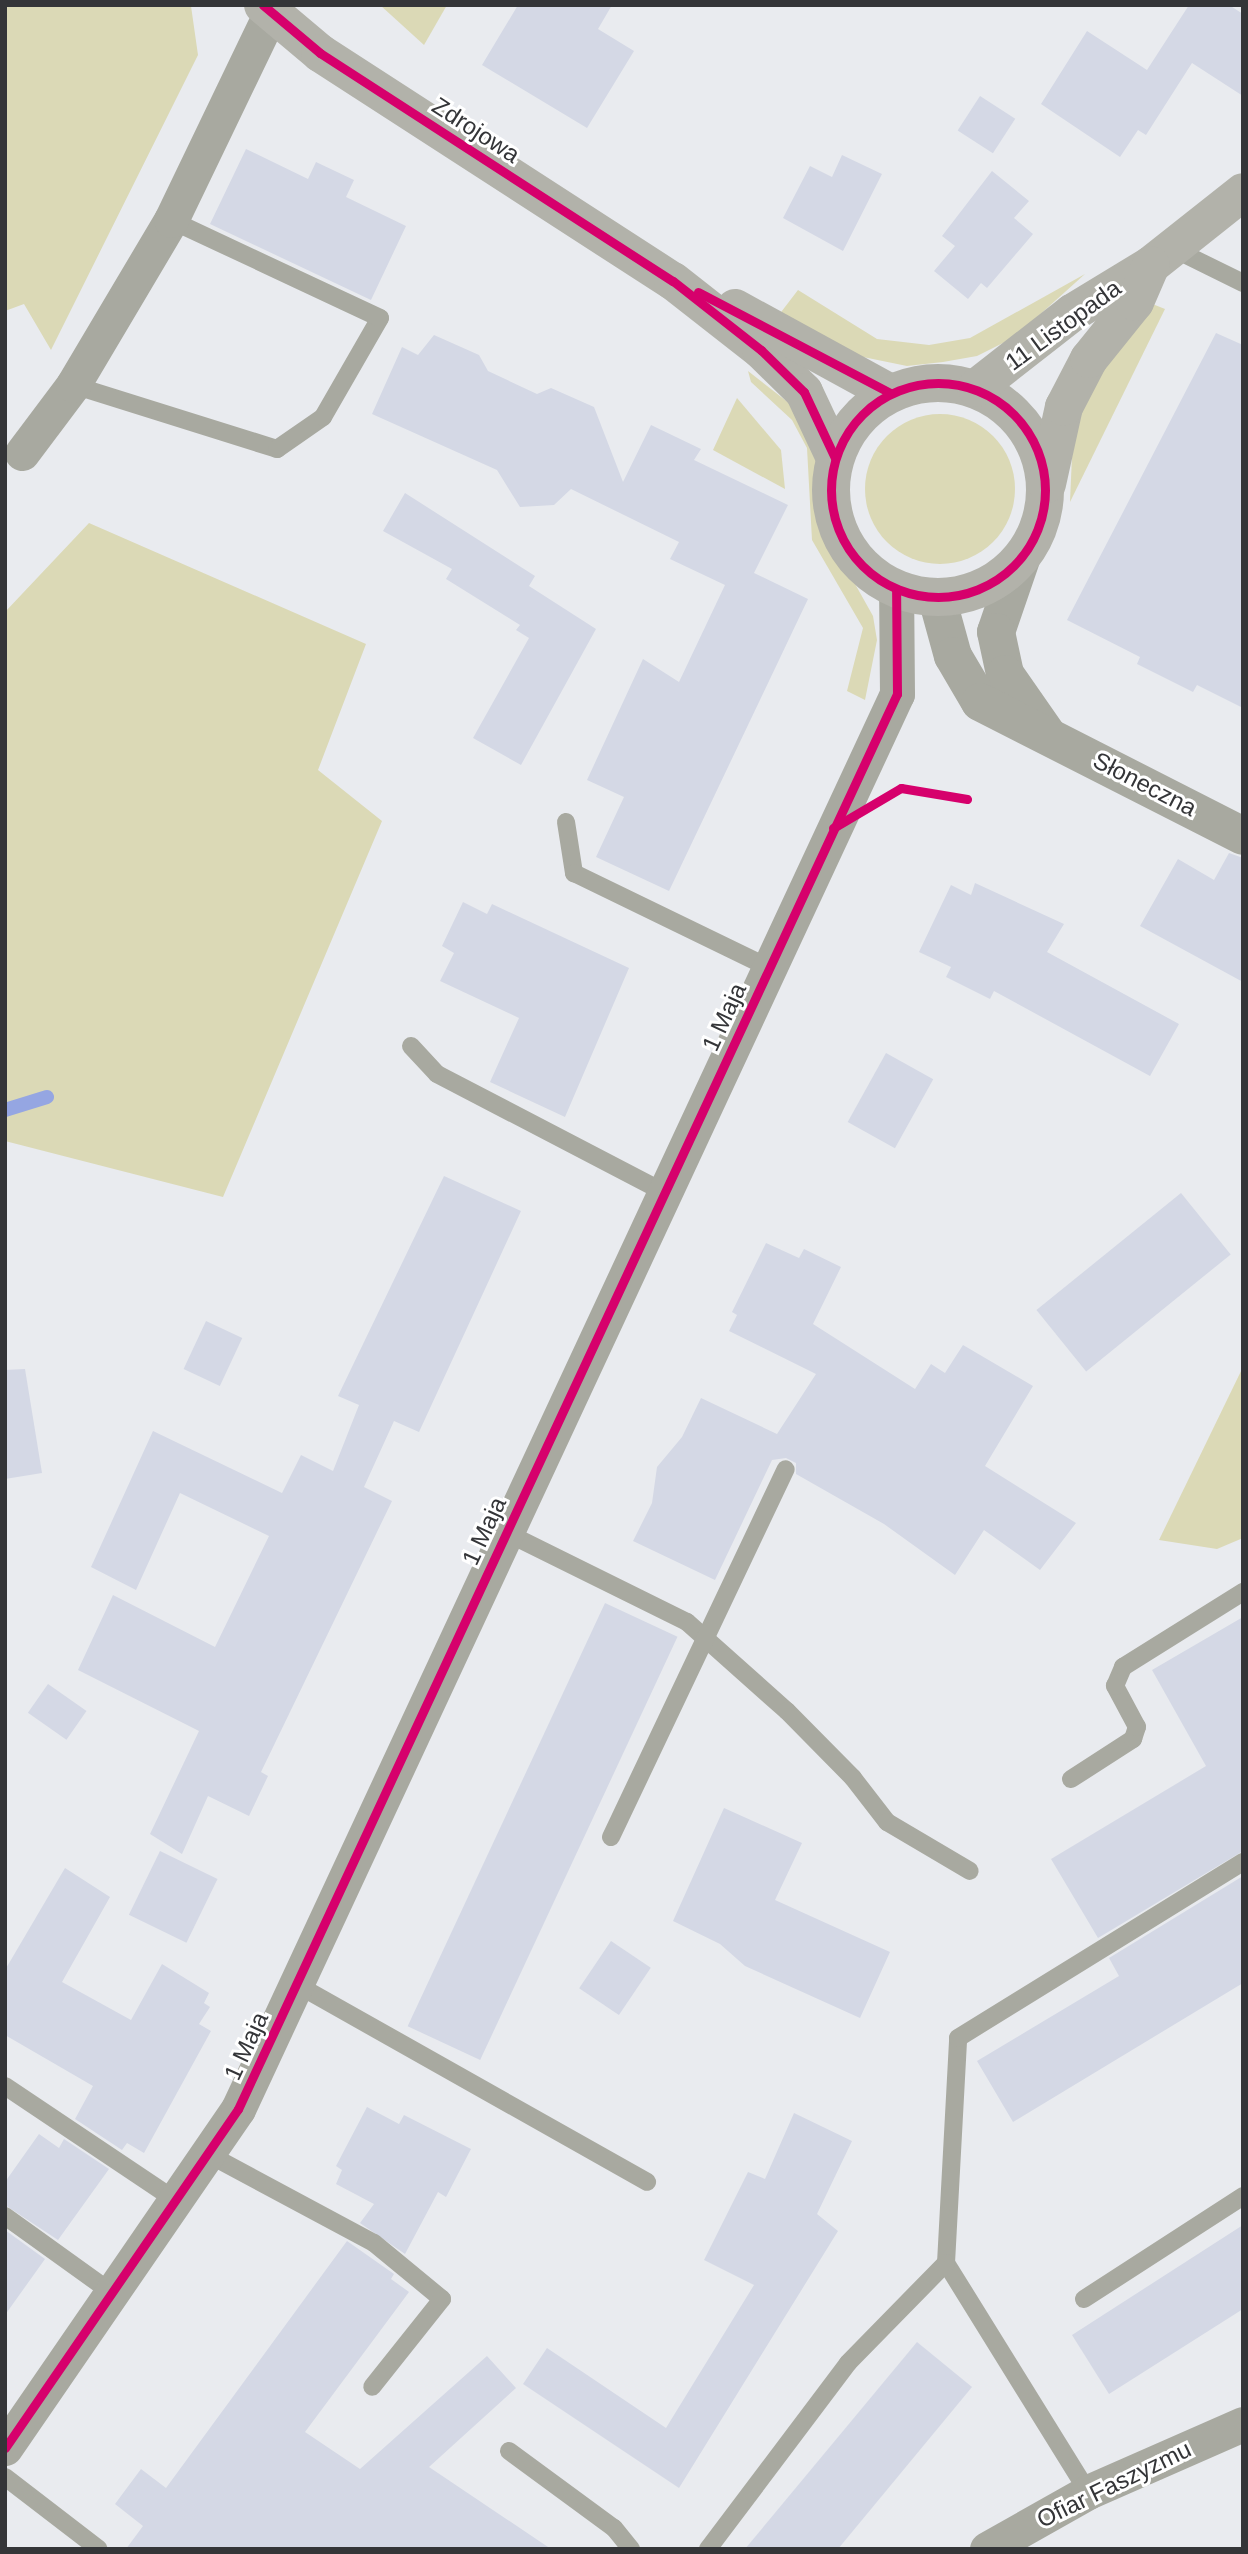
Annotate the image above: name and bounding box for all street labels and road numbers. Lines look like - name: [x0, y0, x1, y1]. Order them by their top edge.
- street label: Zdrojowa: [427, 91, 525, 169]
- street label: 11 Listopada: [1000, 273, 1126, 377]
- street label: Słoneczna: [1089, 746, 1201, 822]
- street label: 1 Maja: [696, 978, 752, 1056]
- street label: 1 Maja: [456, 1492, 512, 1570]
- street label: 1 Maja: [218, 2007, 274, 2085]
- street label: Ofiar Faszyzmu: [1032, 2434, 1196, 2534]

